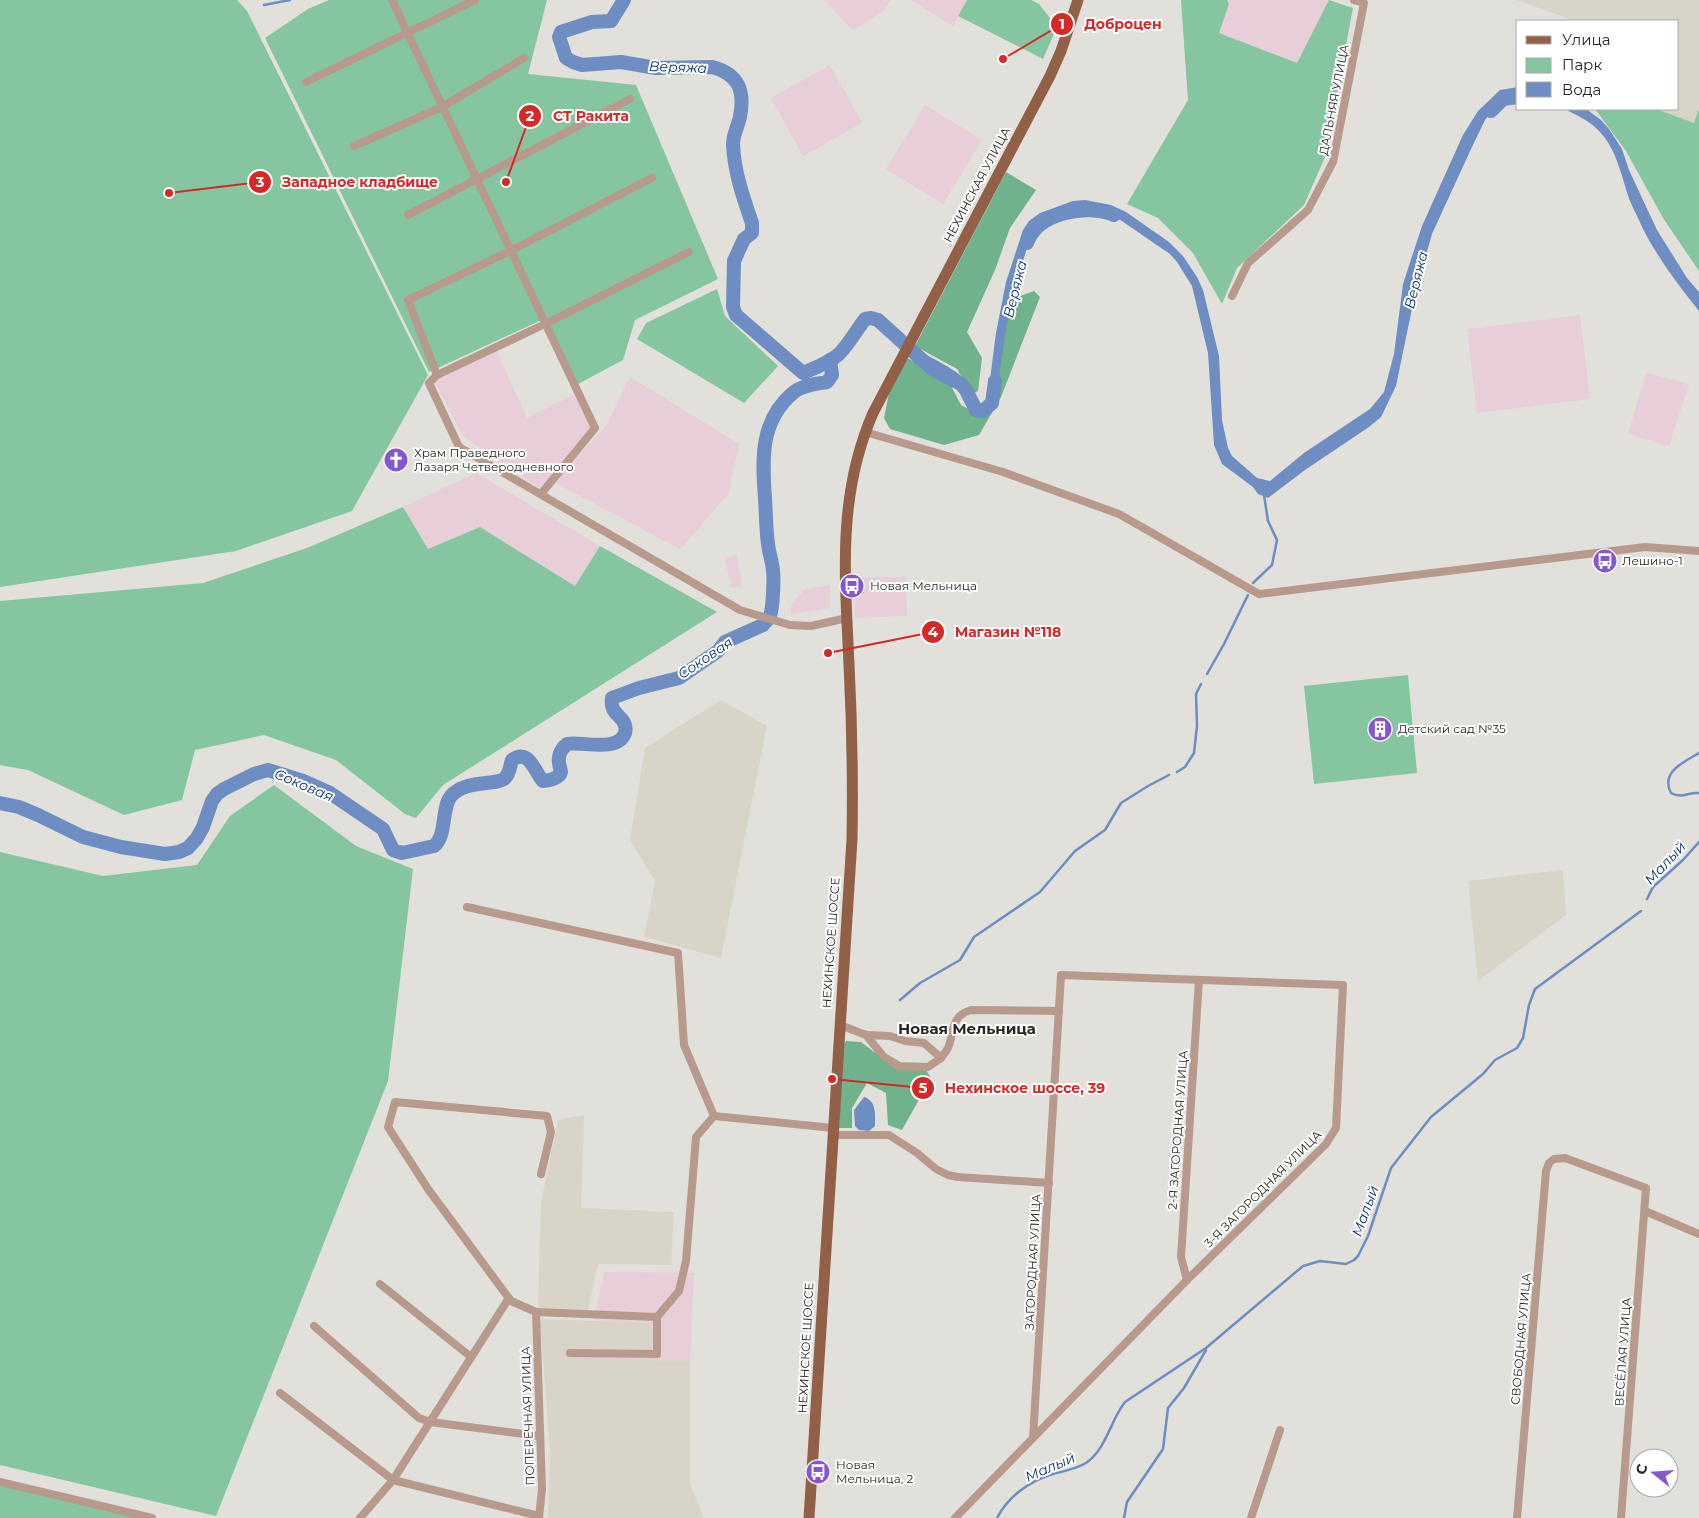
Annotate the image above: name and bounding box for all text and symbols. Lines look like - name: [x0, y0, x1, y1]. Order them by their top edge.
- callout: Доброцен: [1049, 9, 1172, 38]
- text: 1: [1059, 14, 1065, 33]
- text: Доброцен: [1084, 15, 1162, 33]
- legend: [1516, 20, 1679, 110]
- text: Улица: [1562, 30, 1610, 49]
- street label: ДАЛЬНЯЯ УЛИЦА: [1315, 43, 1352, 157]
- text: Парк: [1562, 55, 1602, 74]
- water label: Веряжа: [649, 57, 707, 77]
- text: Вода: [1562, 80, 1601, 99]
- callout: СТ Ракита: [517, 101, 639, 130]
- text: 2: [526, 106, 535, 125]
- text: СТ Ракита: [553, 107, 629, 125]
- street label: НЕХИНСКАЯ УЛИЦА: [940, 125, 1013, 245]
- callout: Западное кладбище: [248, 167, 448, 196]
- text: 3: [255, 172, 265, 191]
- text: Западное кладбище: [281, 173, 438, 191]
- water label: Веряжа: [1400, 250, 1432, 310]
- water label: Веряжа: [999, 259, 1031, 319]
- place label: Храм Праведного Лазаря Четверодневного: [414, 445, 574, 474]
- church icon: Храм Праведного Лазаря Четверодневного: [383, 447, 409, 473]
- bus stop icon: Лешино-1: [1592, 548, 1618, 574]
- place label: Лешино-1: [1622, 553, 1683, 568]
- bus stop icon: Новая Мельница: [839, 573, 865, 599]
- place label: Новая Мельница: [870, 578, 977, 593]
- callout: Магазин №118: [920, 617, 1072, 646]
- text: 4: [928, 622, 939, 641]
- text: Магазин №118: [955, 623, 1061, 641]
- water label: Соковая: [674, 633, 736, 683]
- building icon: Детский сад №35: [1367, 716, 1393, 742]
- place label: Детский сад №35: [1398, 721, 1506, 736]
- water label: Соковая: [272, 765, 336, 805]
- water label: Малый: [1640, 838, 1690, 888]
- street label: НЕХИНСКОЕ ШОССЕ: [818, 877, 843, 1009]
- district label: Новая Мельница: [898, 1019, 1036, 1038]
- street label: 2-Я ЗАГОРОДНАЯ УЛИЦА: [1164, 1050, 1191, 1210]
- callout: Нехинское шоссе, 39: [910, 1073, 1116, 1102]
- text: 5: [919, 1078, 928, 1097]
- text: Нехинское шоссе, 39: [945, 1079, 1105, 1097]
- street label: 3-Я ЗАГОРОДНАЯ УЛИЦА: [1201, 1127, 1324, 1250]
- water label: Малый: [1348, 1183, 1382, 1239]
- street label: ЗАГОРОДНАЯ УЛИЦА: [1021, 1193, 1044, 1331]
- street label: СВОБОДНАЯ УЛИЦА: [1507, 1272, 1534, 1406]
- street label: НЕХИНСКОЕ ШОССЕ: [795, 1282, 816, 1414]
- street label: ВЕСЁЛАЯ УЛИЦА: [1611, 1297, 1634, 1407]
- street label: ПОПЕРЕЧНАЯ УЛИЦА: [518, 1346, 537, 1486]
- water label: Малый: [1022, 1448, 1078, 1486]
- north arrow: [1629, 1448, 1679, 1498]
- place label: Новая Мельница, 2: [836, 1457, 913, 1486]
- bus stop icon: Новая Мельница, 2: [805, 1459, 831, 1485]
- text: С: [1631, 1462, 1652, 1477]

